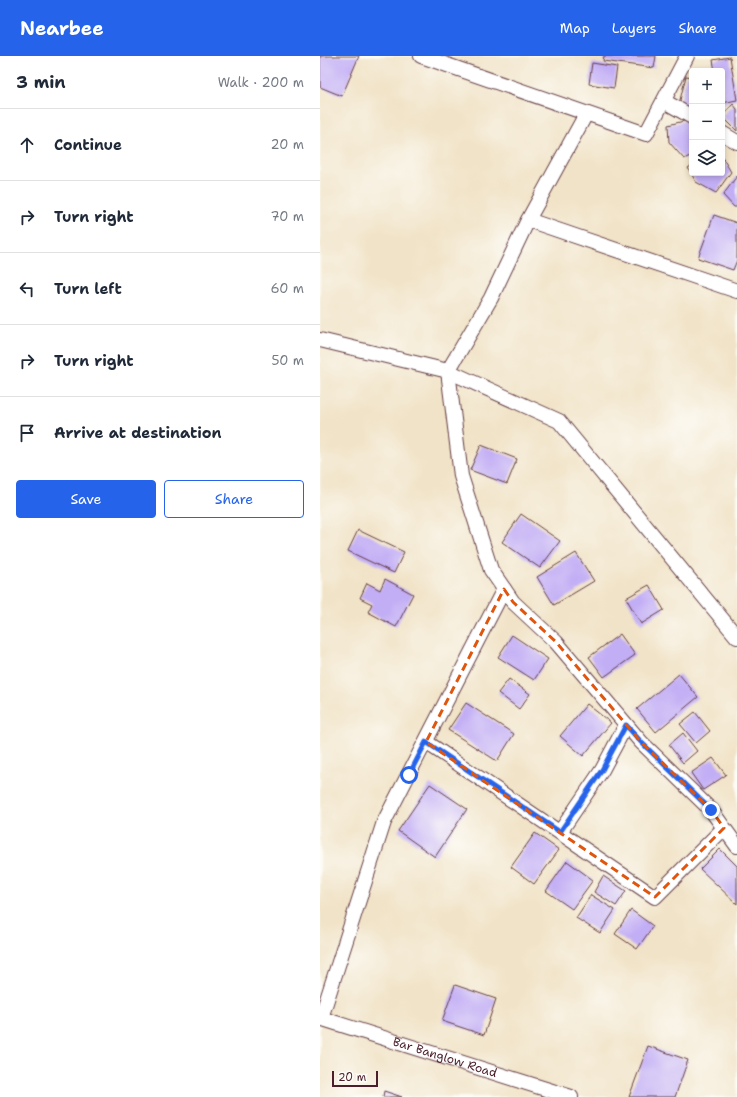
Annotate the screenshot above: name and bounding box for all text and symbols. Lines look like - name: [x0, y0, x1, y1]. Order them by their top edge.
- text: Nearbee: [20, 16, 104, 41]
- text: Map: [560, 19, 590, 37]
- text: Layers: [612, 19, 656, 37]
- text: Share: [678, 19, 717, 37]
- map controls: [689, 68, 725, 176]
- button: +: [689, 68, 725, 104]
- text: 3 min: [16, 71, 66, 93]
- text: Walk · 200 m: [218, 74, 304, 91]
- button: −: [689, 104, 725, 140]
- icon: ahead: [16, 134, 38, 156]
- text: Continue: [54, 135, 122, 155]
- text: 20 m: [271, 136, 304, 153]
- button: layers: [689, 140, 725, 176]
- icon: right: [16, 206, 38, 228]
- text: Turn right: [54, 207, 134, 227]
- text: 70 m: [270, 208, 304, 225]
- icon: left: [16, 278, 38, 300]
- text: Turn left: [54, 279, 122, 299]
- text: 60 m: [271, 280, 304, 297]
- icon: right: [16, 350, 38, 372]
- text: Turn right: [54, 351, 134, 371]
- text: 50 m: [271, 352, 304, 369]
- icon: arrive: [16, 422, 38, 444]
- text: Arrive at destination: [54, 423, 222, 443]
- button: Save: [16, 480, 156, 518]
- button: Share: [164, 480, 304, 518]
- route start: [400, 766, 418, 784]
- route end: [702, 801, 720, 819]
- street label: Bar Banglow Road: [391, 1033, 499, 1081]
- scale bar: [332, 1069, 378, 1088]
- text: 20 m: [338, 1070, 366, 1085]

